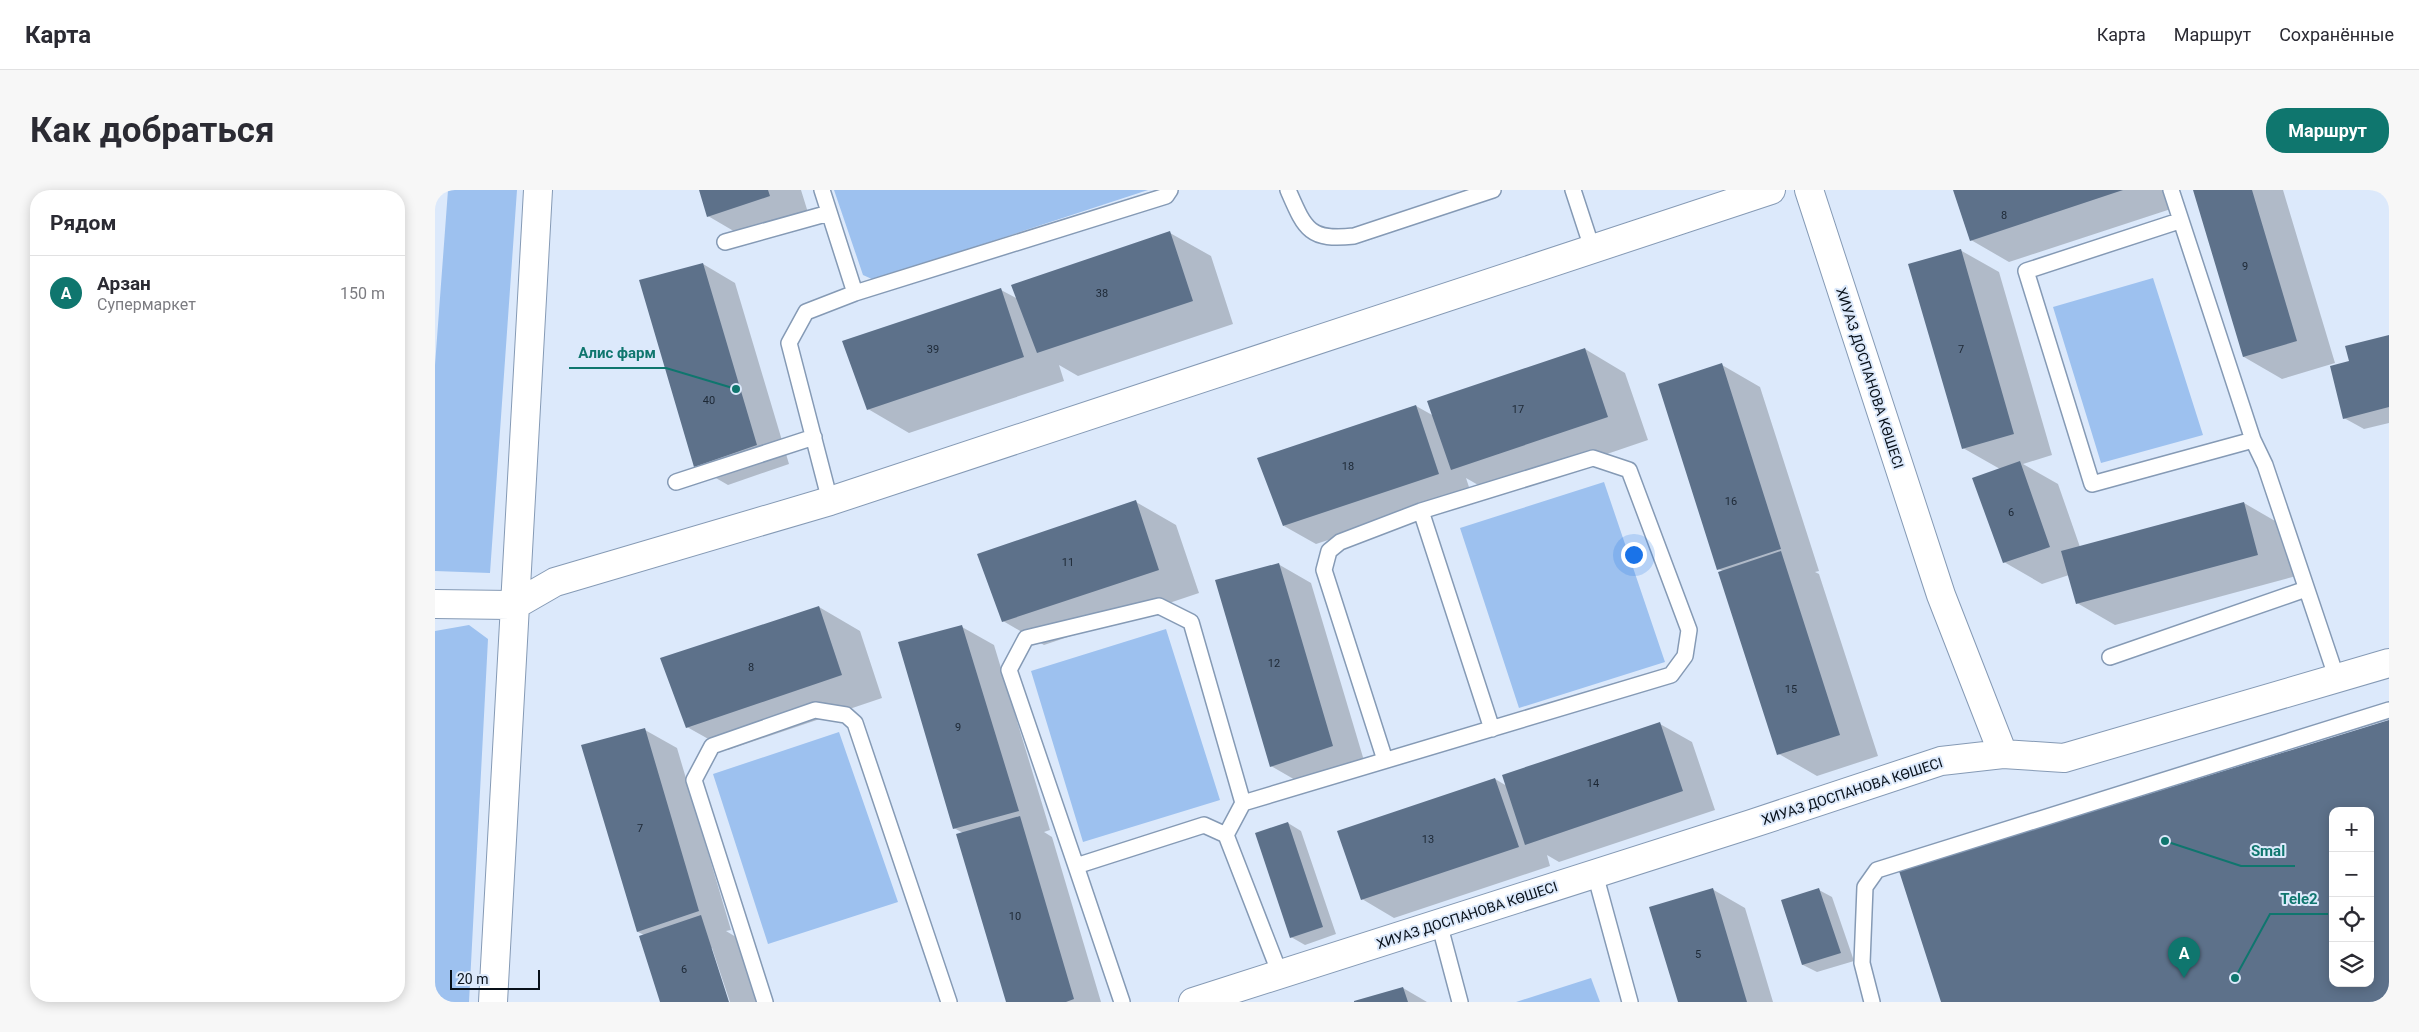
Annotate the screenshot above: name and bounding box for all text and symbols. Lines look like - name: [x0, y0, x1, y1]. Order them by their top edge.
- text: Карта: [25, 21, 91, 49]
- text: Карта: [2097, 24, 2146, 45]
- text: Маршрут: [2174, 24, 2251, 45]
- text: Сохранённые: [2279, 24, 2394, 45]
- button: Маршрут: [2266, 108, 2389, 153]
- text: Как добраться: [30, 110, 275, 151]
- house number: 8: [2001, 209, 2007, 222]
- text: Рядом: [50, 211, 116, 235]
- house number: 9: [2242, 260, 2248, 273]
- text: Арзан: [97, 272, 151, 295]
- text: A: [61, 284, 71, 303]
- text: 150 m: [340, 284, 385, 303]
- street label: ХИУАЗ ДОСПАНОВА КӨШЕСІ: [1833, 285, 1907, 471]
- house number: 38: [1096, 287, 1108, 300]
- text: Супермаркет: [97, 295, 196, 314]
- callout: Алис фарм: [569, 338, 666, 368]
- house number: 39: [927, 343, 939, 356]
- house number: 7: [1958, 343, 1964, 356]
- text: Алис фарм: [578, 344, 656, 362]
- house number: 40: [703, 394, 715, 407]
- house number: 17: [1512, 403, 1524, 416]
- house number: 18: [1342, 460, 1354, 473]
- house number: 16: [1725, 495, 1737, 508]
- house number: 6: [2008, 506, 2014, 519]
- your location: [1621, 542, 1647, 568]
- house number: 11: [1062, 556, 1074, 569]
- house number: 12: [1268, 657, 1280, 670]
- house number: 8: [748, 661, 754, 674]
- house number: 15: [1785, 683, 1797, 696]
- house number: 9: [955, 721, 961, 734]
- street label: ХИУАЗ ДОСПАНОВА КӨШЕСІ: [1759, 754, 1945, 828]
- house number: 14: [1587, 777, 1599, 790]
- map controls: [2329, 807, 2374, 987]
- button: +: [2329, 807, 2374, 852]
- house number: 7: [637, 822, 643, 835]
- house number: 13: [1422, 833, 1434, 846]
- callout: Smal: [2241, 836, 2295, 866]
- text: Smal: [2251, 842, 2285, 860]
- button: −: [2329, 852, 2374, 897]
- street label: ХИУАЗ ДОСПАНОВА КӨШЕСІ: [1374, 878, 1560, 952]
- callout: Tele2: [2270, 884, 2328, 914]
- text: Tele2: [2280, 890, 2318, 908]
- button: locate: [2329, 897, 2374, 942]
- house number: 10: [1009, 910, 1021, 923]
- pin: A: [2168, 937, 2200, 978]
- button: layers: [2329, 942, 2374, 987]
- house number: 5: [1695, 948, 1701, 961]
- house number: 6: [681, 963, 687, 976]
- scale bar: [450, 967, 540, 990]
- text: 20 m: [457, 971, 489, 987]

